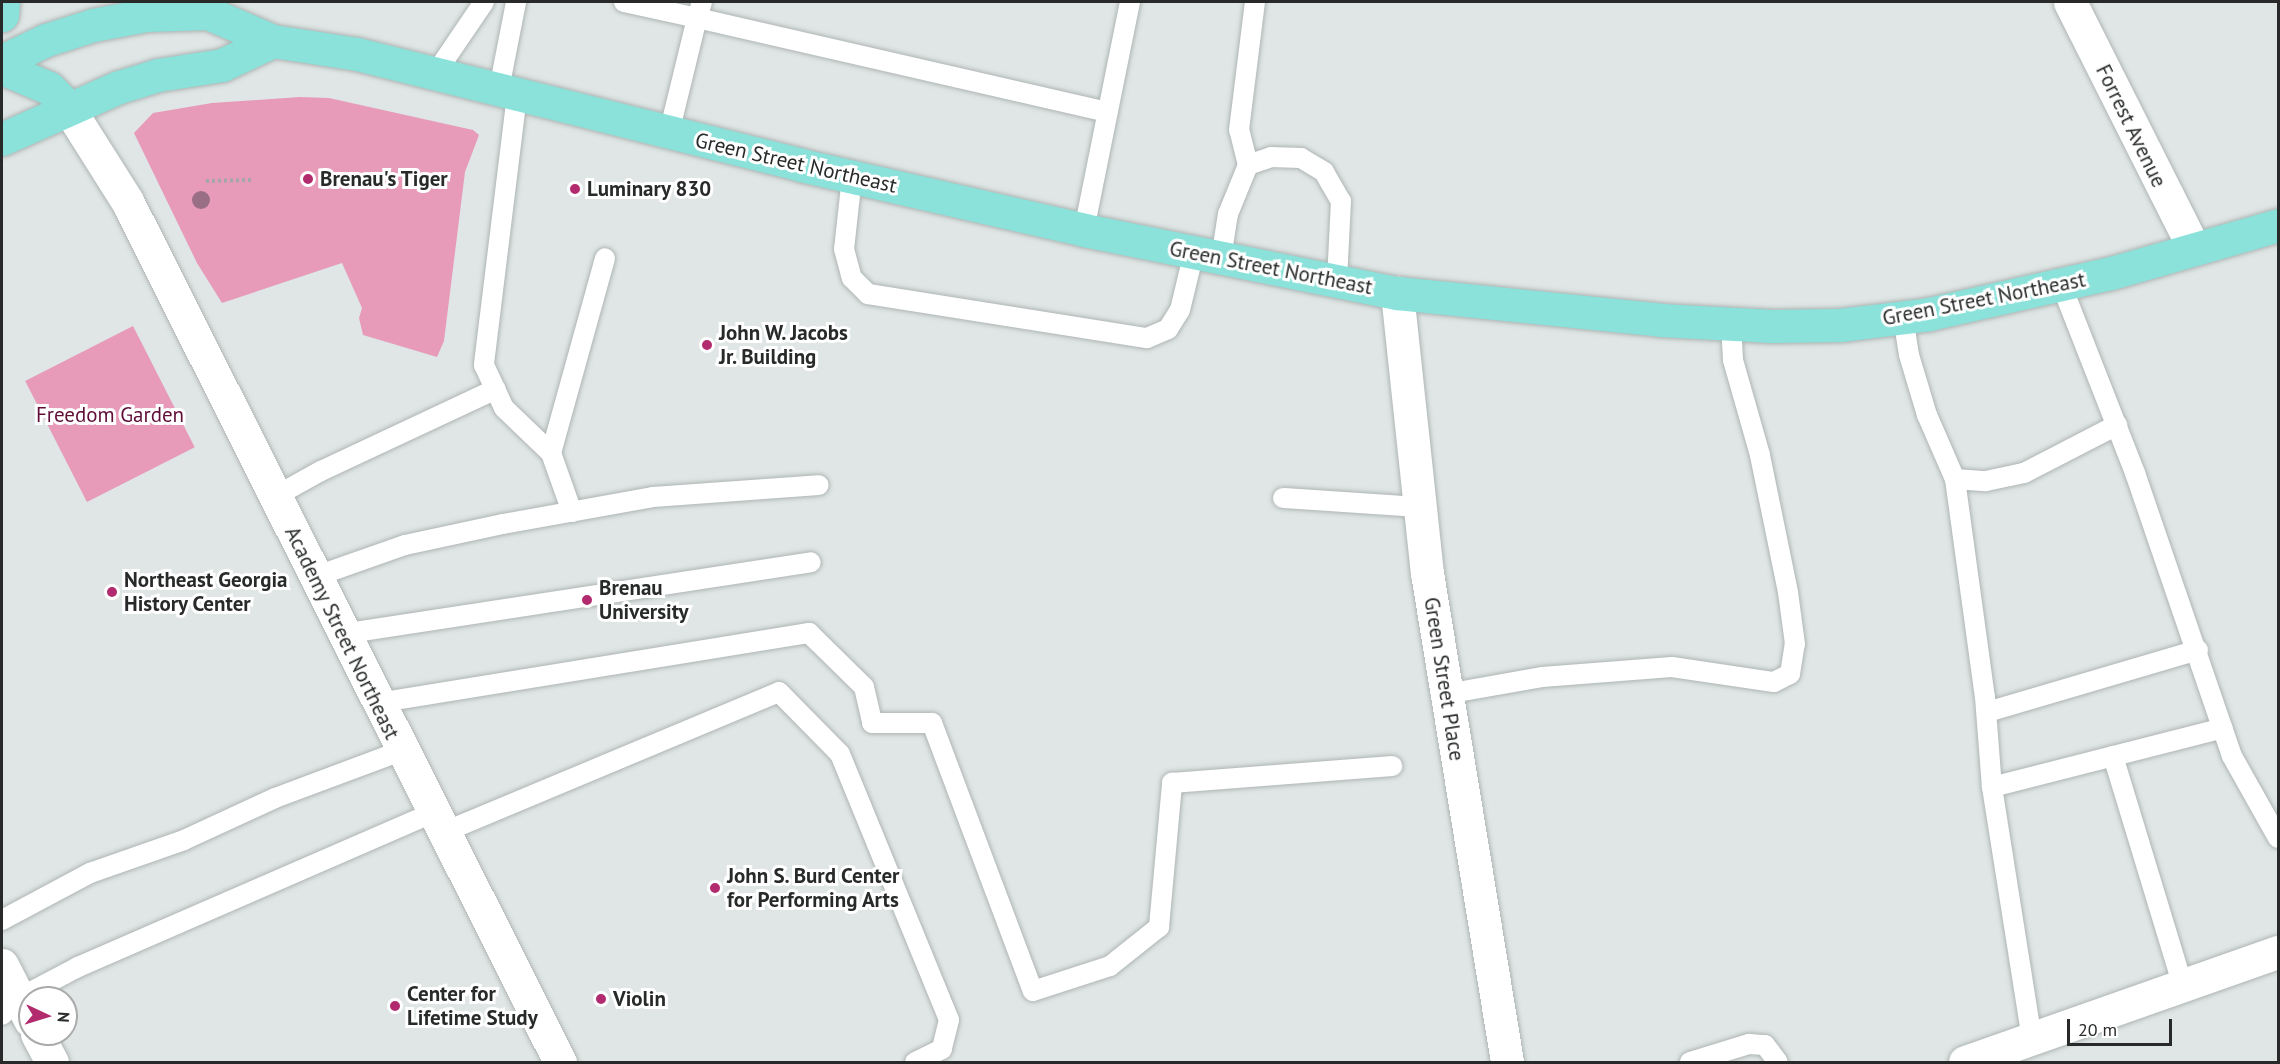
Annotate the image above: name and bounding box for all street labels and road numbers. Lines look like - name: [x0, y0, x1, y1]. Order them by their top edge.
- street label: Forrest Avenue: [2090, 60, 2172, 192]
- street label: Green Street Northeast: [693, 128, 899, 198]
- street label: Green Street Northeast: [1167, 236, 1375, 300]
- street label: Green Street Northeast: [1880, 267, 2088, 331]
- street label: Academy Street Northeast: [279, 522, 405, 744]
- street label: Green Street Place: [1419, 595, 1469, 763]

